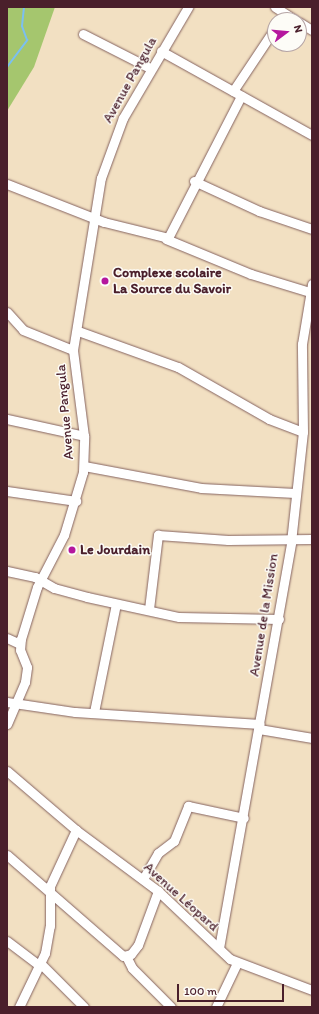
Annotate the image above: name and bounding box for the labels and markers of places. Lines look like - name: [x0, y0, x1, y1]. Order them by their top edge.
- place label: Complexe scolaire La Source du Savoir: [113, 265, 231, 298]
- marker: Complexe scolaire La Source du Savoir: [100, 276, 110, 286]
- place label: Le Jourdain: [80, 542, 150, 558]
- marker: Le Jourdain: [67, 545, 77, 555]

